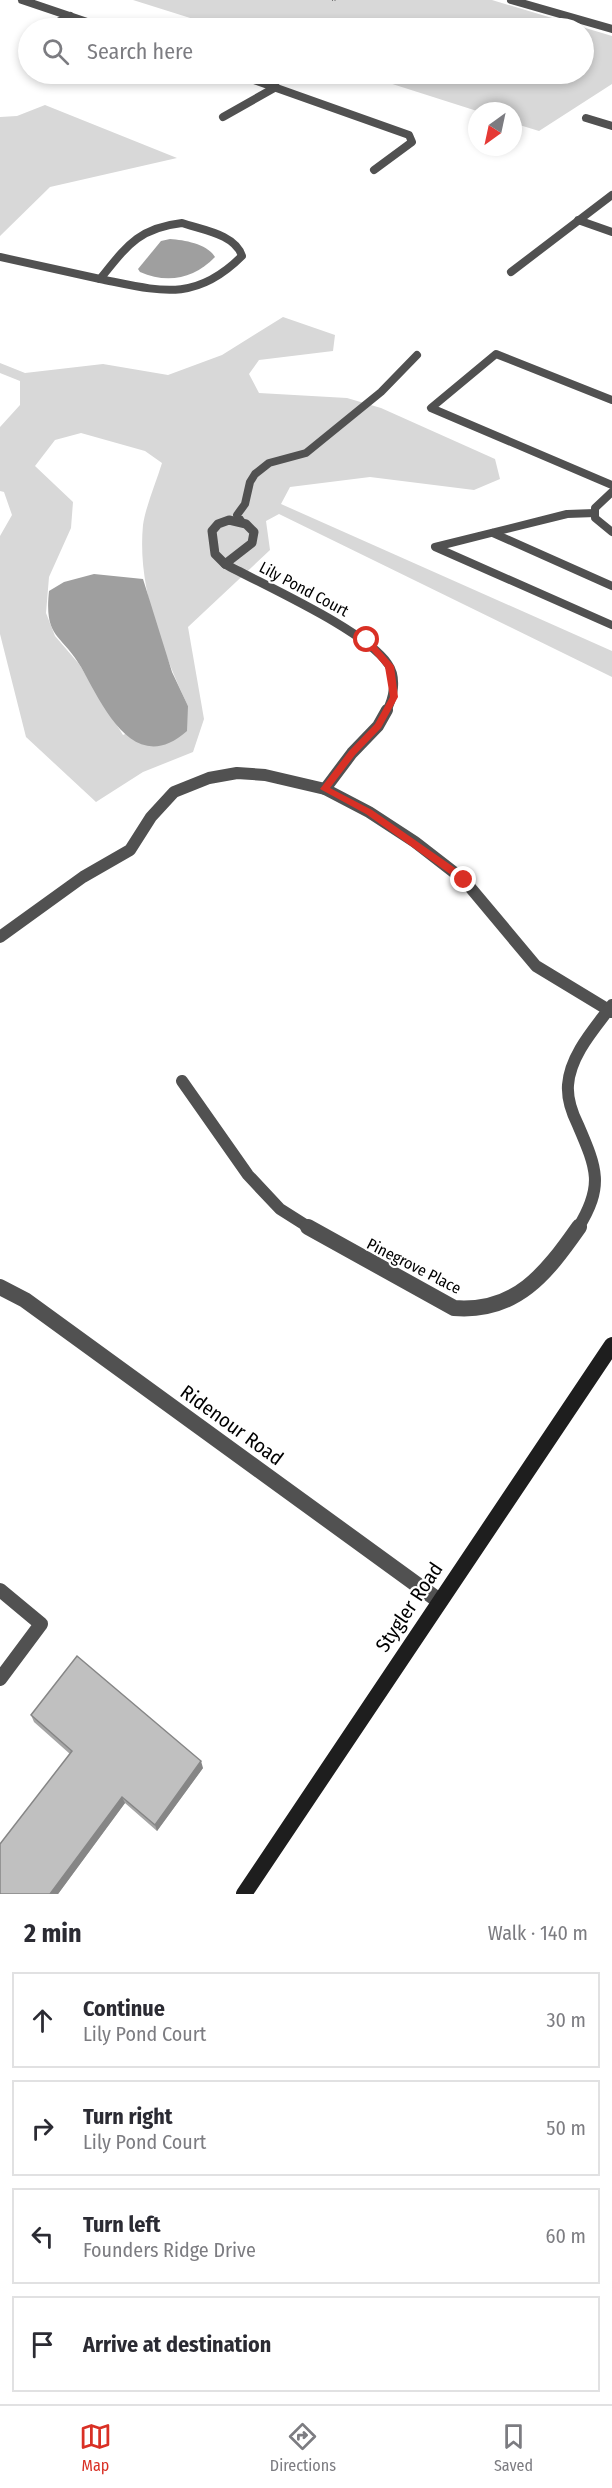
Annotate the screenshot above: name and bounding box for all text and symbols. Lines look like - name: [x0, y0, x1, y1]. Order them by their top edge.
- search box: [18, 18, 594, 84]
- icon: search: [39, 35, 72, 68]
- text: Search here: [87, 38, 193, 65]
- north arrow: [468, 102, 522, 156]
- street label: Lily Pond Court: [256, 557, 353, 621]
- route start: [353, 626, 379, 652]
- route end: [450, 866, 476, 892]
- street label: Pinegrove Place: [364, 1234, 464, 1298]
- street label: Ridenour Road: [176, 1380, 288, 1470]
- street label: Stygler Road: [370, 1558, 448, 1656]
- text: 2 min: [24, 1918, 82, 1949]
- text: Walk · 140 m: [488, 1921, 588, 1945]
- text: Continue: [83, 1995, 165, 2022]
- icon: ahead: [26, 2004, 59, 2037]
- text: 30 m: [546, 2008, 586, 2032]
- text: Lily Pond Court: [83, 2022, 206, 2046]
- text: Turn right: [83, 2103, 172, 2130]
- icon: right: [26, 2112, 59, 2145]
- text: 50 m: [546, 2116, 586, 2140]
- text: Lily Pond Court: [83, 2130, 206, 2154]
- text: Turn left: [83, 2211, 161, 2238]
- icon: left: [26, 2220, 59, 2253]
- text: 60 m: [546, 2224, 586, 2248]
- text: Founders Ridge Drive: [83, 2238, 256, 2262]
- icon: arrive: [26, 2328, 59, 2361]
- text: Arrive at destination: [83, 2331, 271, 2358]
- tab: Map: [79, 2420, 112, 2475]
- tab: Directions: [270, 2420, 336, 2475]
- tab: Saved: [494, 2420, 533, 2475]

